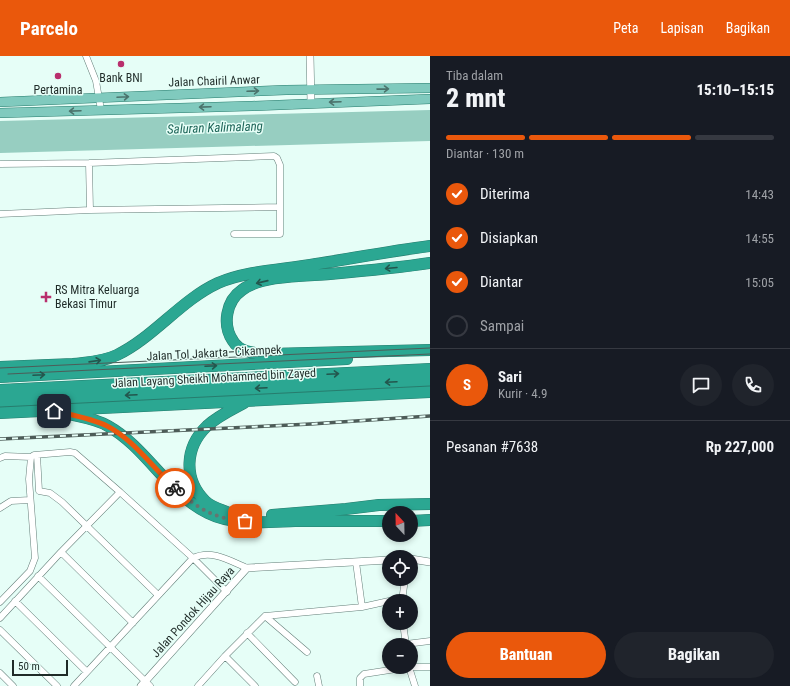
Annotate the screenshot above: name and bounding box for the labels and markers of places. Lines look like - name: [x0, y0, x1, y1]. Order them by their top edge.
- marker: Bank BNI: [116, 59, 126, 69]
- marker: Pertamina: [53, 71, 63, 81]
- place label: Bank BNI: [99, 71, 143, 85]
- place label: Pertamina: [34, 83, 83, 97]
- place label: RS Mitra Keluarga Bekasi Timur: [55, 283, 139, 311]
- marker: RS Mitra Keluarga Bekasi Timur: [40, 291, 52, 303]
- pin: [37, 394, 71, 428]
- pin: [228, 504, 262, 538]

